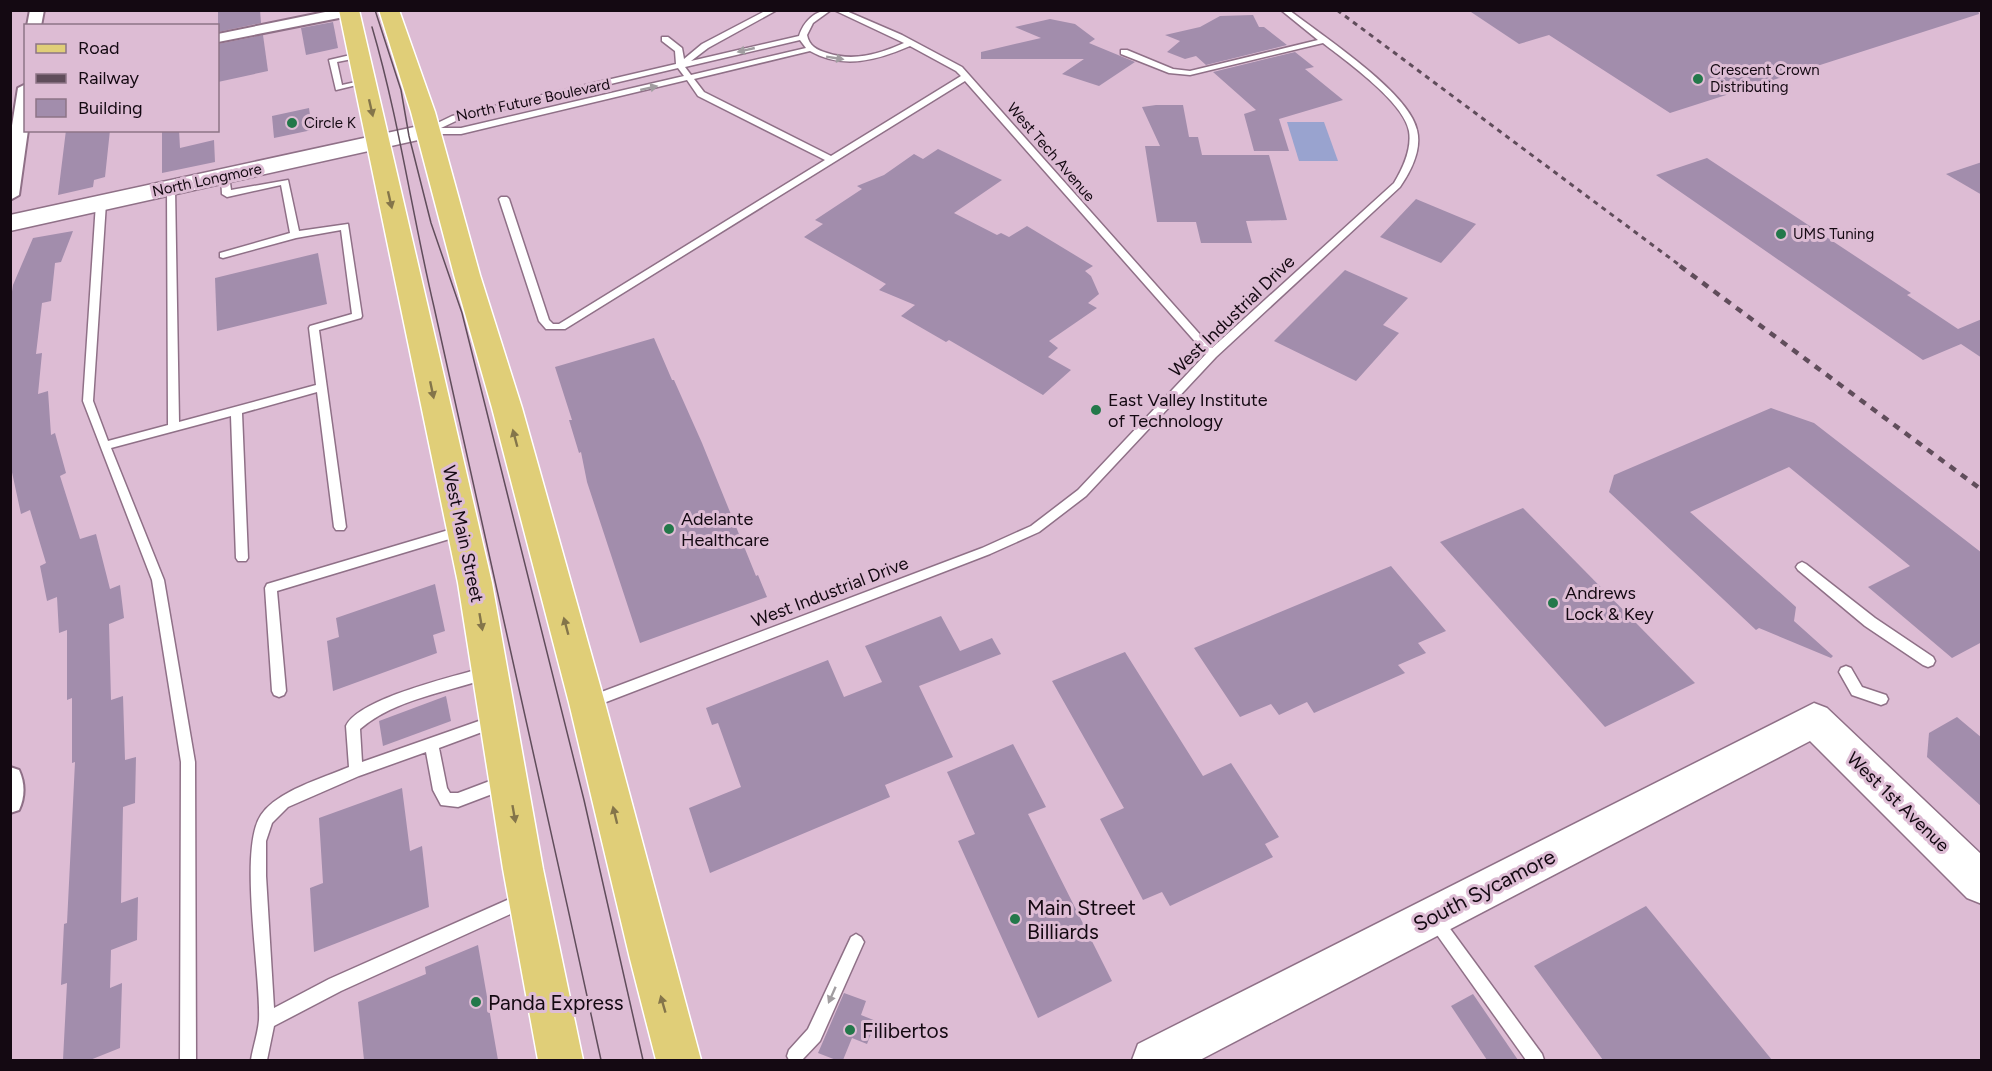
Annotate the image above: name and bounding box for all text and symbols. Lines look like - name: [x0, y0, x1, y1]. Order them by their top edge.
- legend: [24, 24, 219, 132]
- text: Road: [78, 37, 119, 59]
- one-way arrow: [737, 45, 755, 55]
- one-way arrow: [826, 53, 845, 62]
- place label: Crescent Crown Distributing: [1710, 61, 1820, 96]
- text: Railway: [78, 67, 140, 89]
- marker: Crescent Crown Distributing: [1691, 72, 1705, 86]
- street label: North Future Boulevard: [454, 75, 612, 125]
- one-way arrow: [640, 82, 659, 92]
- text: Building: [78, 97, 143, 119]
- one-way arrow: [366, 99, 376, 117]
- street label: West Tech Avenue: [1003, 99, 1099, 205]
- place label: Circle K: [304, 114, 357, 132]
- marker: Circle K: [285, 116, 299, 130]
- street label: North Longmore: [151, 160, 263, 200]
- one-way arrow: [386, 190, 396, 209]
- place label: UMS Tuning: [1793, 225, 1874, 243]
- marker: UMS Tuning: [1774, 227, 1788, 241]
- street label: West Industrial Drive: [1165, 250, 1300, 382]
- one-way arrow: [428, 381, 438, 399]
- place label: East Valley Institute of Technology: [1108, 389, 1268, 432]
- marker: East Valley Institute of Technology: [1089, 403, 1103, 417]
- one-way arrow: [510, 429, 519, 447]
- street label: West Main Street: [438, 463, 488, 605]
- place label: Adelante Healthcare: [681, 508, 769, 551]
- marker: Adelante Healthcare: [662, 522, 676, 536]
- street label: West Industrial Drive: [748, 552, 912, 632]
- place label: Andrews Lock & Key: [1565, 582, 1654, 625]
- marker: Andrews Lock & Key: [1546, 596, 1560, 610]
- one-way arrow: [477, 613, 486, 632]
- one-way arrow: [561, 617, 571, 636]
- street label: West 1st Avenue: [1842, 748, 1954, 857]
- one-way arrow: [510, 805, 519, 824]
- one-way arrow: [610, 806, 620, 824]
- street label: South Sycamore: [1409, 843, 1559, 937]
- place label: Main Street Billiards: [1027, 895, 1136, 944]
- marker: Main Street Billiards: [1008, 912, 1022, 926]
- one-way arrow: [827, 987, 837, 1005]
- place label: Panda Express: [488, 990, 624, 1015]
- marker: Panda Express: [469, 995, 483, 1009]
- one-way arrow: [658, 995, 668, 1013]
- place label: Filibertos: [862, 1018, 949, 1043]
- marker: Filibertos: [843, 1023, 857, 1037]

